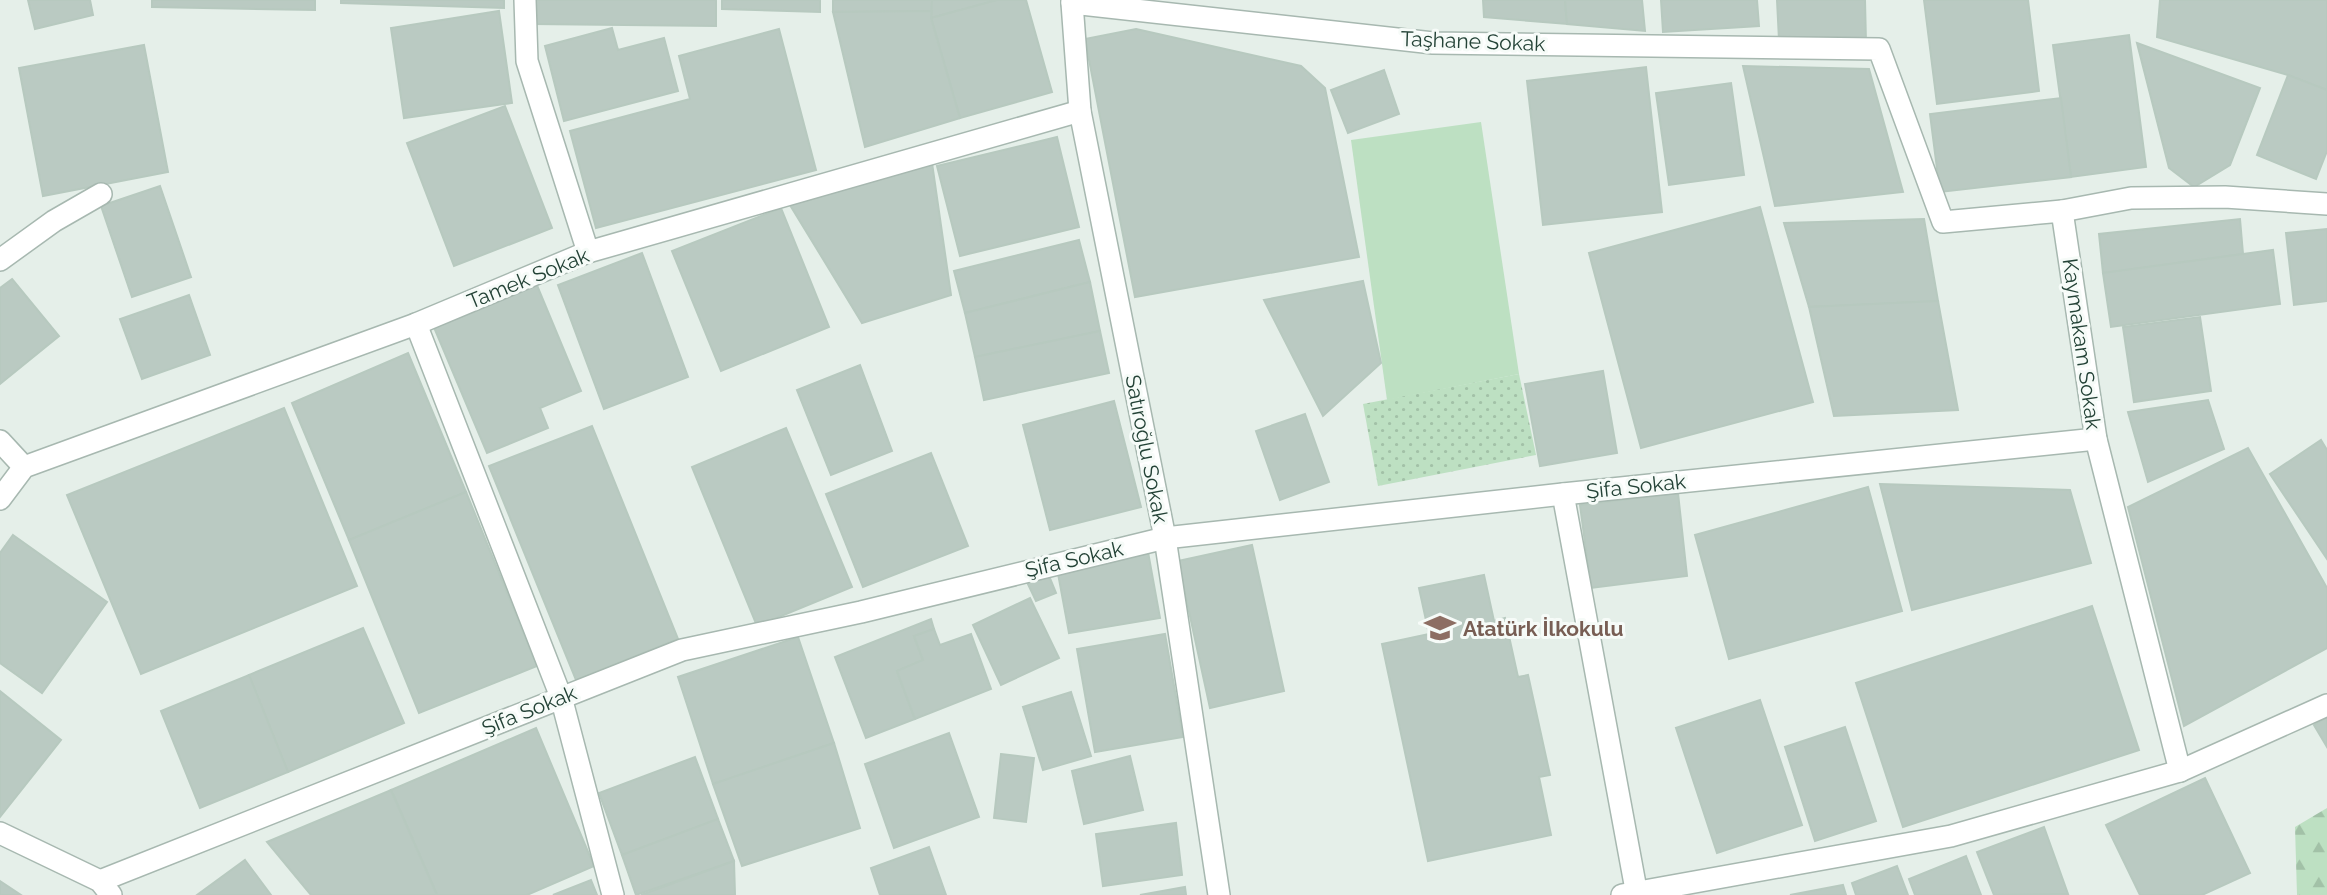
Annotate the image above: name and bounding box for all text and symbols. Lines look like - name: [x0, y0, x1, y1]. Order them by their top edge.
- street label: Taşhane Sokak: [1400, 26, 1546, 56]
- street label: Tamek Sokak: [463, 242, 593, 314]
- street label: Kaymakam Sokak: [2058, 257, 2106, 431]
- street label: Satıroğlu Sokak: [1120, 373, 1174, 525]
- street label: Şifa Sokak: [1585, 468, 1687, 504]
- street label: Şifa Sokak: [1023, 536, 1125, 582]
- school or university icon: Atatürk İlkokulu: [1423, 611, 1457, 645]
- place label: Atatürk İlkokulu: [1463, 616, 1623, 641]
- street label: Şifa Sokak: [478, 680, 580, 740]

